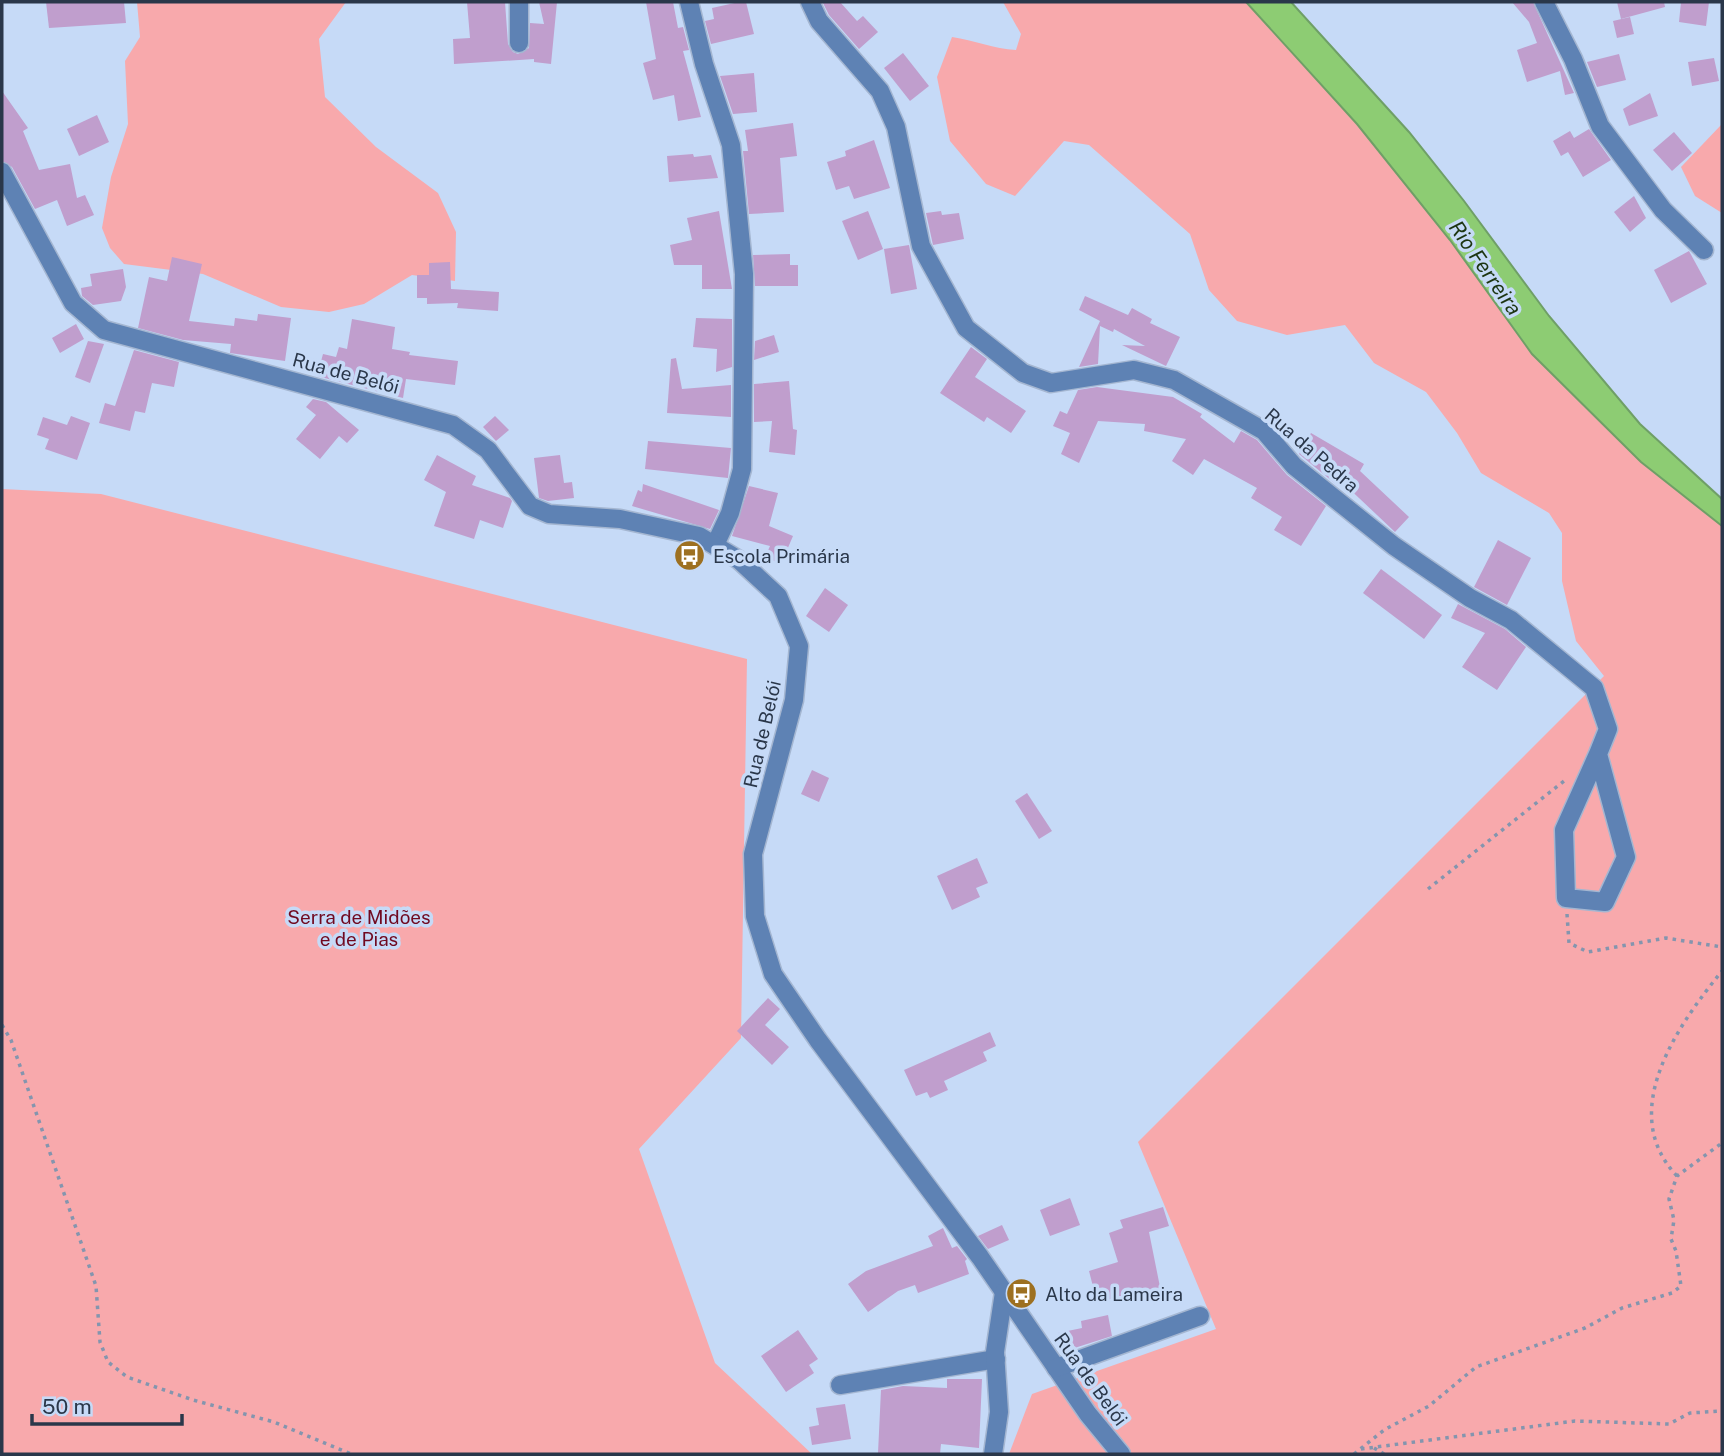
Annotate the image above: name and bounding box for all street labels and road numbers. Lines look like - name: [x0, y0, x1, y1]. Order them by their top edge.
- street label: Rua de Belói: [290, 348, 402, 398]
- street label: Rua da Pedra: [1261, 403, 1363, 497]
- street label: Rua de Belói: [739, 678, 785, 790]
- street label: Rua de Belói: [1050, 1328, 1132, 1430]

